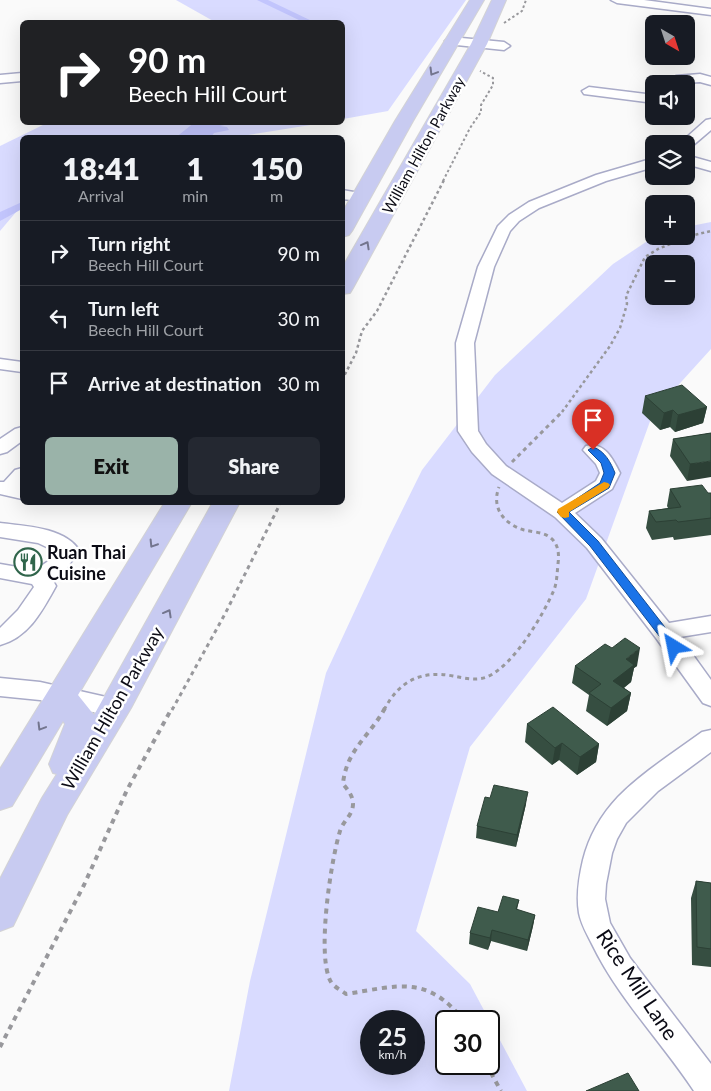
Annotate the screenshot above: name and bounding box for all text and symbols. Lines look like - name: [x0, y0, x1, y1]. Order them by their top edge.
- north arrow: [645, 15, 695, 65]
- map controls: [645, 15, 695, 305]
- text: 90 m: [128, 38, 206, 80]
- icon: right: [45, 40, 110, 105]
- one-way arrow: [430, 66, 440, 75]
- street label: William Hilton Parkway: [378, 73, 468, 217]
- button: sound: [645, 75, 695, 125]
- text: Beech Hill Court: [128, 80, 287, 107]
- button: layers: [645, 135, 695, 185]
- text: 18:41: [62, 150, 140, 186]
- text: 1: [186, 150, 204, 186]
- text: 150: [250, 150, 303, 186]
- text: Arrival: [78, 186, 124, 205]
- text: min: [182, 186, 208, 205]
- text: m: [270, 186, 283, 205]
- button: +: [645, 195, 695, 245]
- text: Turn right: [88, 232, 170, 255]
- icon: right: [45, 239, 73, 267]
- text: 90 m: [277, 242, 320, 265]
- one-way arrow: [360, 242, 370, 251]
- text: Beech Hill Court: [88, 255, 203, 274]
- button: −: [645, 255, 695, 305]
- text: Turn left: [88, 297, 159, 320]
- icon: left: [45, 304, 73, 332]
- text: 30 m: [277, 307, 320, 330]
- text: Beech Hill Court: [88, 320, 203, 339]
- icon: arrive: [45, 369, 73, 397]
- text: Arrive at destination: [88, 372, 261, 395]
- text: 30 m: [277, 372, 320, 395]
- pin: [572, 399, 614, 450]
- icon: arrive: [579, 406, 607, 434]
- button: Exit: [45, 437, 178, 495]
- button: Share: [188, 437, 320, 495]
- one-way arrow: [150, 539, 160, 548]
- place label: Ruan Thai Cuisine: [47, 541, 126, 584]
- restaurant icon: Ruan Thai Cuisine: [13, 547, 43, 577]
- one-way arrow: [162, 609, 172, 618]
- position arrow: [647, 620, 699, 672]
- street label: William Hilton Parkway: [56, 622, 168, 793]
- one-way arrow: [38, 722, 48, 731]
- street label: Rice Mill Lane: [592, 924, 684, 1044]
- speed limit sign: 30: [435, 1010, 500, 1075]
- text: 25: [378, 1021, 407, 1051]
- text: km/h: [378, 1047, 407, 1062]

